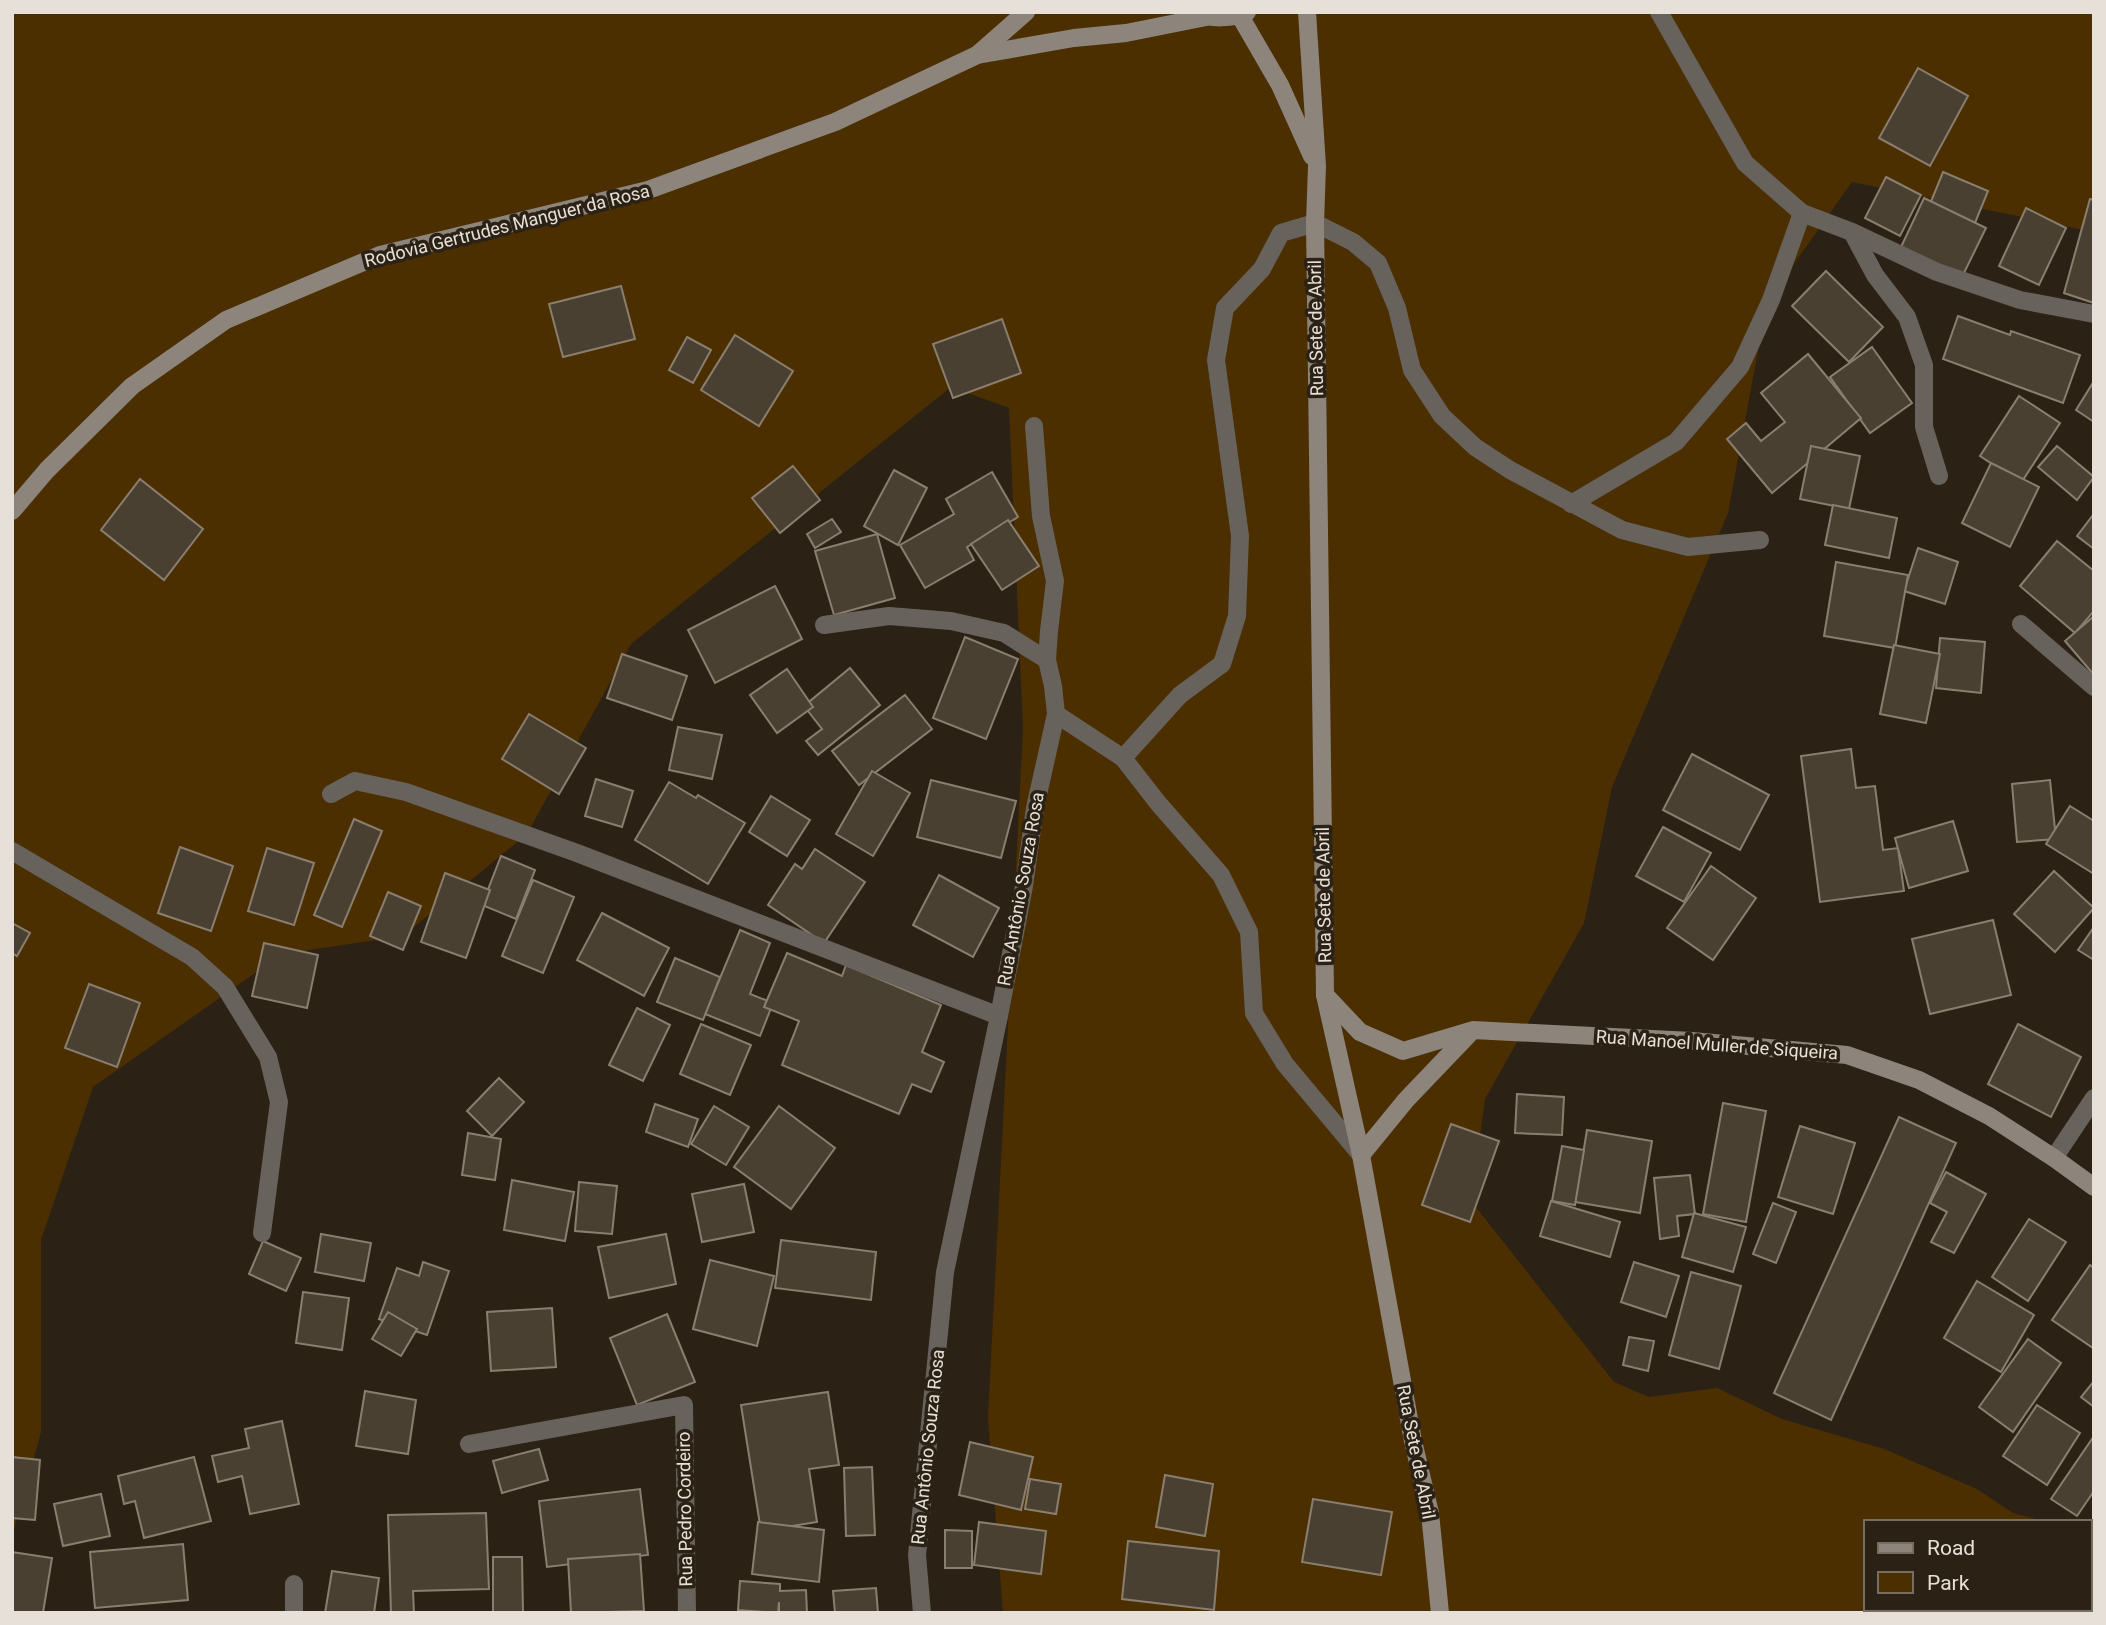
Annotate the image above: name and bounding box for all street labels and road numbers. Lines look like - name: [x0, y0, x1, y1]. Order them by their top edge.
- street label: Rodovia Gertrudes Manguer da Rosa: [362, 180, 652, 271]
- street label: Rua Sete de Abril: [1304, 260, 1327, 396]
- street label: Rua Antônio Souza Rosa: [993, 790, 1048, 987]
- street label: Rua Sete de Abril: [1312, 827, 1335, 963]
- street label: Rua Manoel Muller de Siqueira: [1595, 1026, 1839, 1063]
- street label: Rua Antônio Souza Rosa: [907, 1348, 948, 1546]
- street label: Rua Sete de Abril: [1393, 1383, 1440, 1521]
- street label: Rua Pedro Cordeiro: [673, 1431, 696, 1587]

